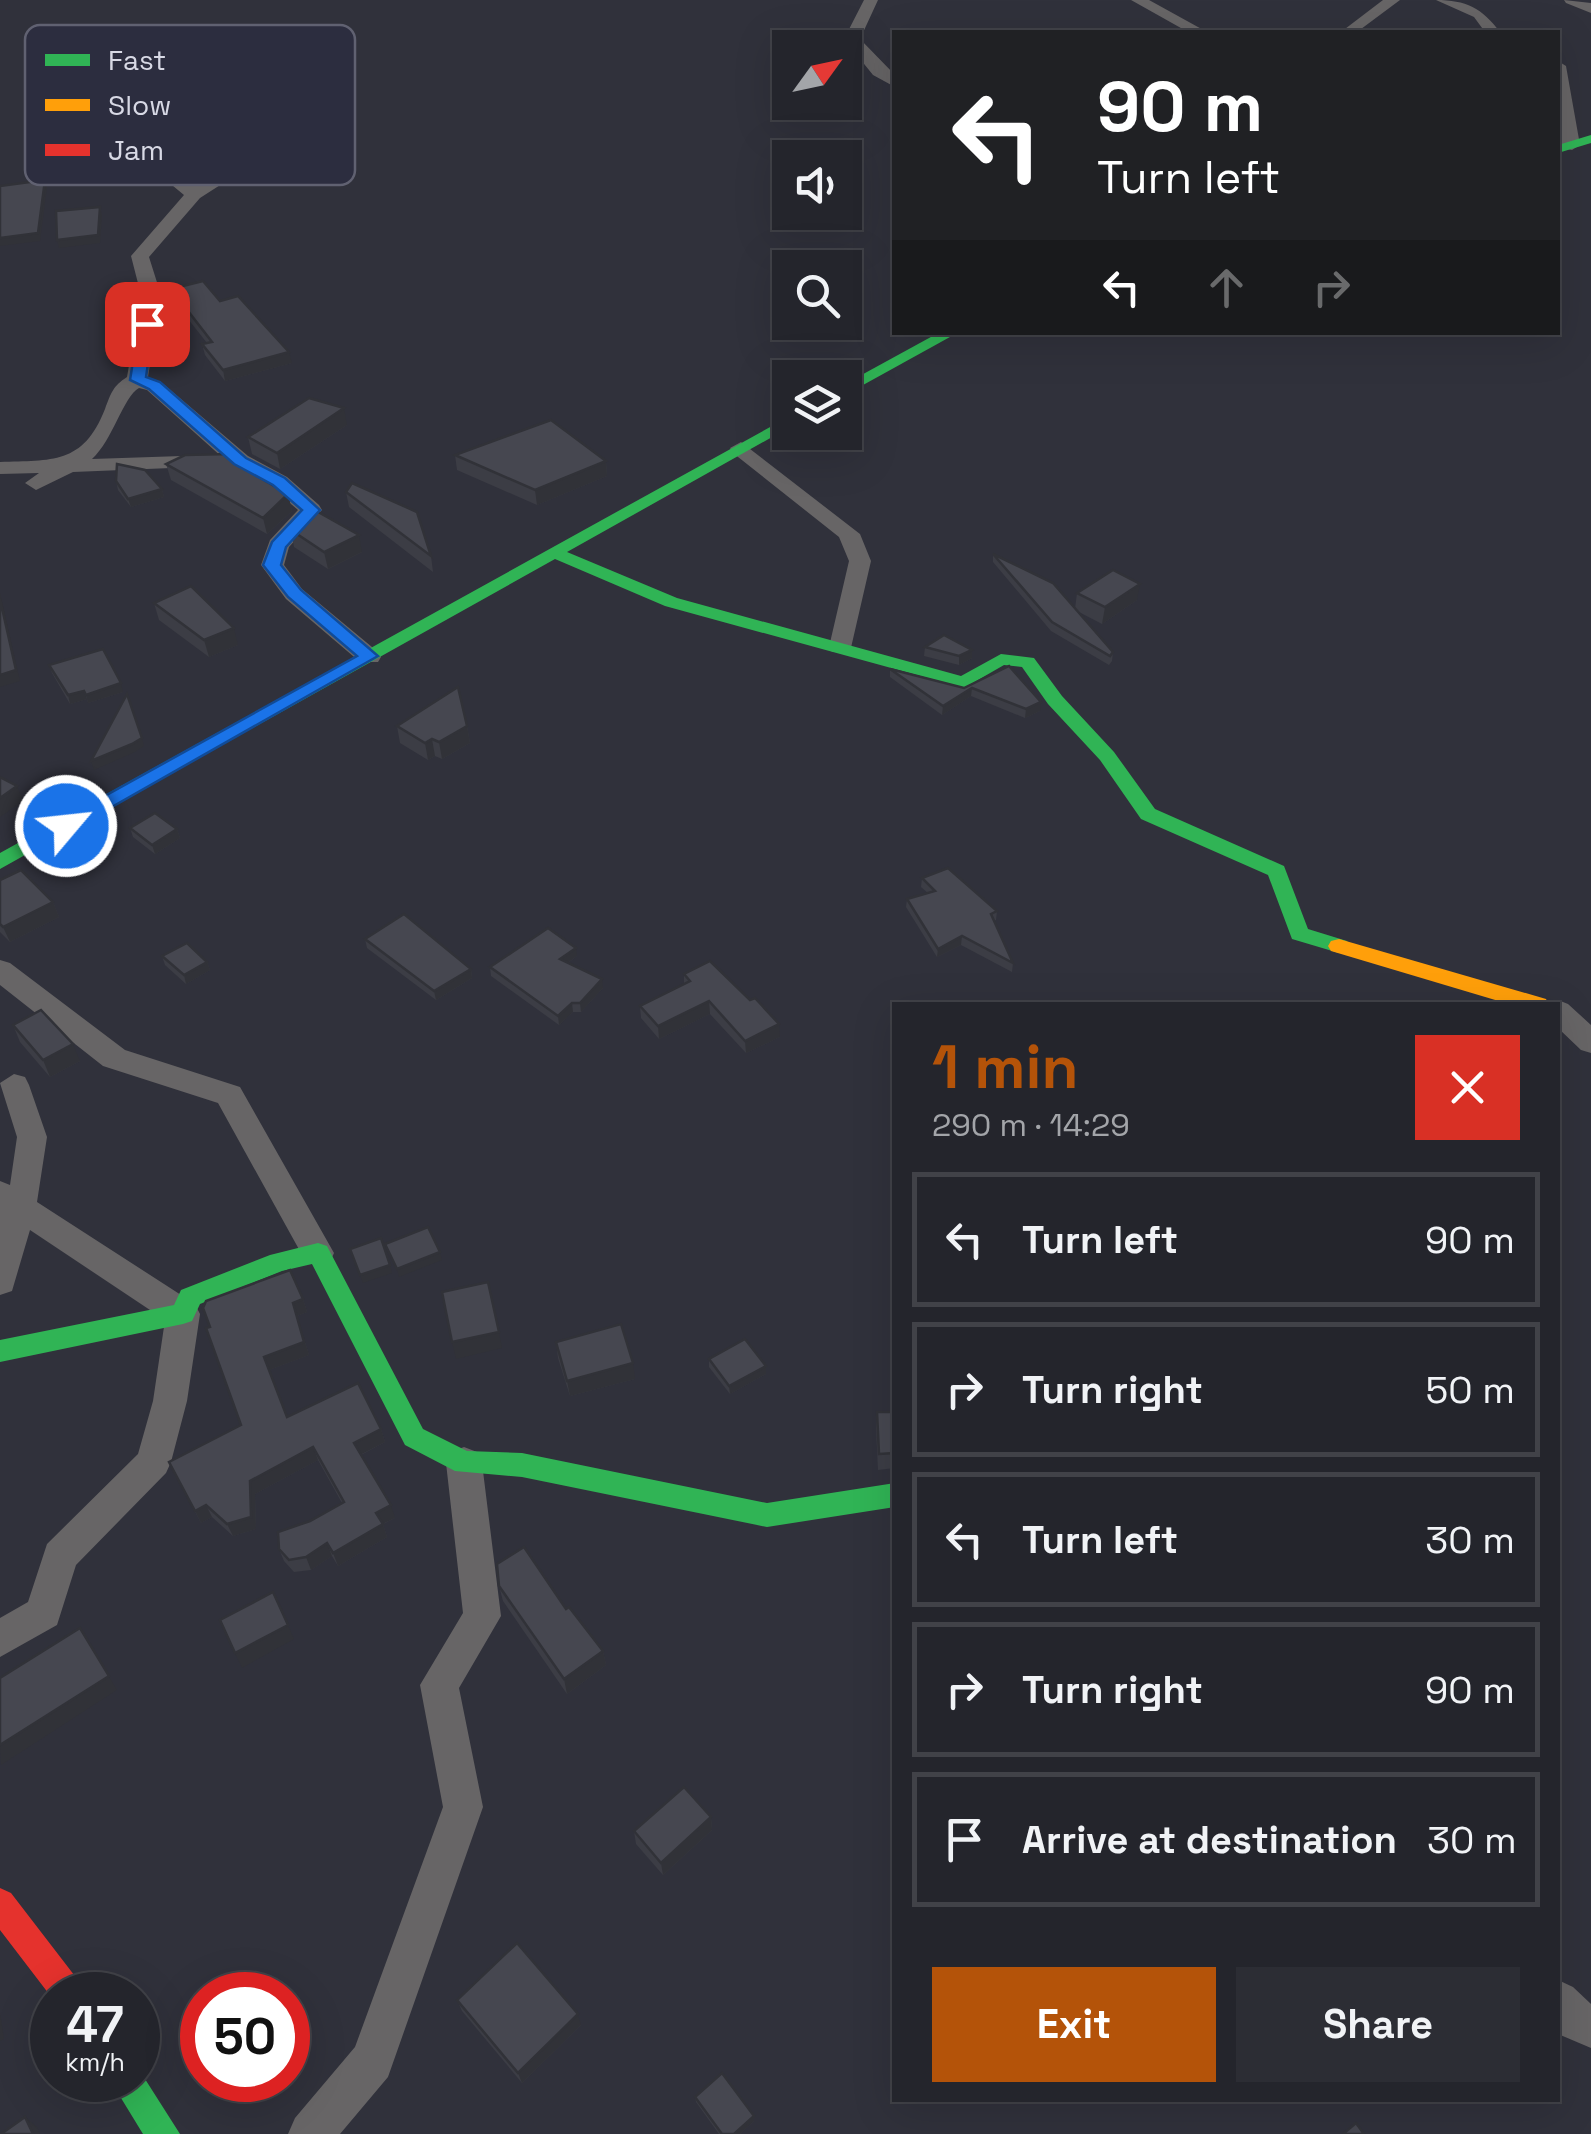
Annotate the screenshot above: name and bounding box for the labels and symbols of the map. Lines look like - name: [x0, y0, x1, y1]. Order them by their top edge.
- legend: [25, 25, 355, 185]
- north arrow: [772, 30, 862, 120]
- text: Fast: [108, 42, 166, 78]
- text: Slow: [108, 87, 171, 123]
- text: Jam: [108, 132, 164, 168]
- pin: [105, 282, 190, 367]
- position arrow: [14, 774, 118, 878]
- speed limit sign: 50: [180, 1972, 310, 2102]

